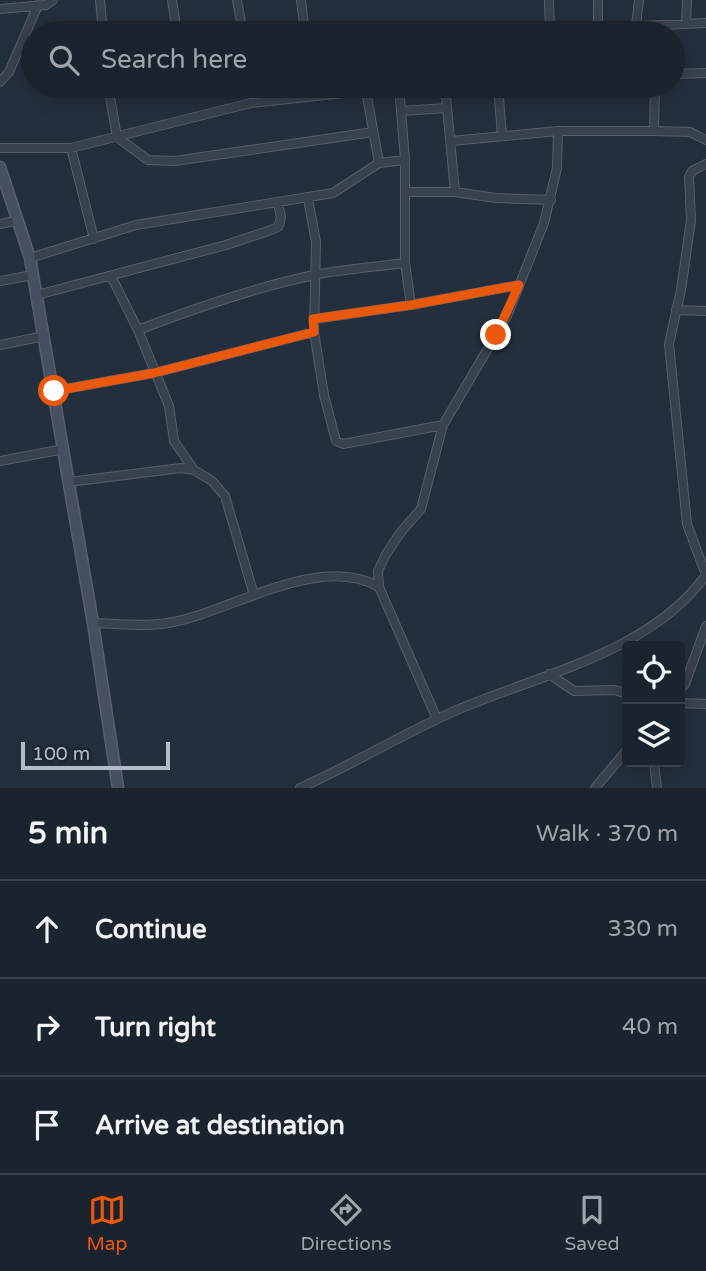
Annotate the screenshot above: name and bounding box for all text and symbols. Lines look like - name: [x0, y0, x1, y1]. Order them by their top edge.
- search box: [21, 21, 685, 98]
- icon: search: [45, 41, 83, 79]
- text: Search here: [101, 44, 247, 75]
- route end: [480, 319, 511, 350]
- route start: [38, 375, 69, 406]
- map controls: [622, 641, 685, 767]
- button: locate: [622, 641, 685, 704]
- button: layers: [622, 704, 685, 767]
- scale bar: [21, 739, 170, 771]
- text: 100 m: [32, 743, 90, 765]
- text: 5 min: [28, 815, 108, 852]
- text: Walk · 370 m: [536, 820, 678, 848]
- icon: ahead: [28, 910, 66, 948]
- text: Continue: [95, 914, 207, 945]
- text: 330 m: [608, 915, 678, 943]
- icon: right: [28, 1008, 66, 1046]
- text: Turn right: [95, 1012, 216, 1043]
- text: 40 m: [622, 1013, 678, 1041]
- icon: arrive: [28, 1106, 66, 1144]
- text: Arrive at destination: [95, 1110, 345, 1141]
- tab: Map: [87, 1191, 128, 1255]
- tab: Directions: [301, 1191, 392, 1255]
- tab: Saved: [565, 1191, 619, 1255]

